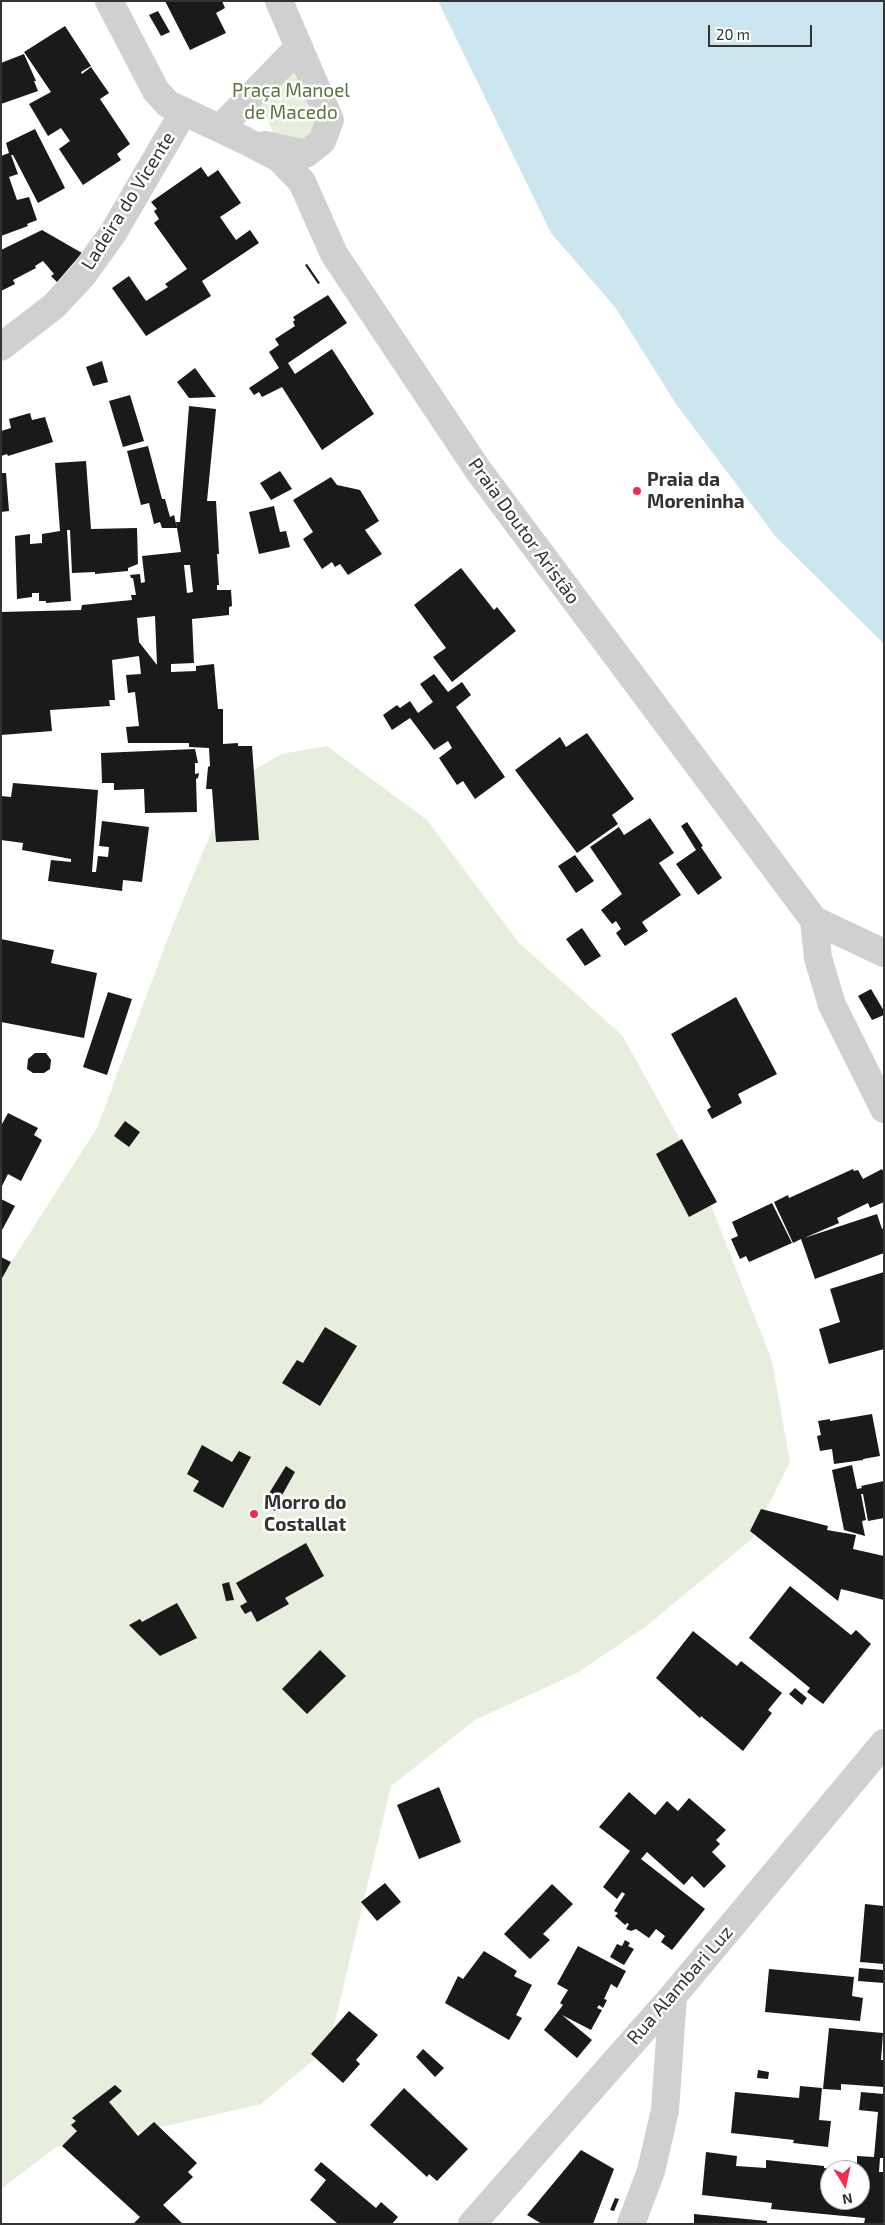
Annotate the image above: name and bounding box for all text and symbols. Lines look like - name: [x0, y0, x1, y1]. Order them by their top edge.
- scale bar: [710, 15, 814, 47]
- text: 20 m: [716, 25, 750, 43]
- park label: Praça Manoel de Macedo: [232, 80, 350, 124]
- street label: Ladeira do Vicente: [76, 128, 180, 274]
- street label: Praia Doutor Aristão: [463, 453, 585, 609]
- place label: Praia da Moreninha: [647, 469, 745, 513]
- marker: Praia da Moreninha: [631, 485, 643, 497]
- place label: Morro do Costallat: [264, 1492, 347, 1536]
- marker: Morro do Costallat: [248, 1508, 260, 1520]
- street label: Rua Alambari Luz: [622, 1921, 738, 2049]
- north arrow: [820, 2160, 870, 2210]
- text: N: [841, 2190, 854, 2209]

